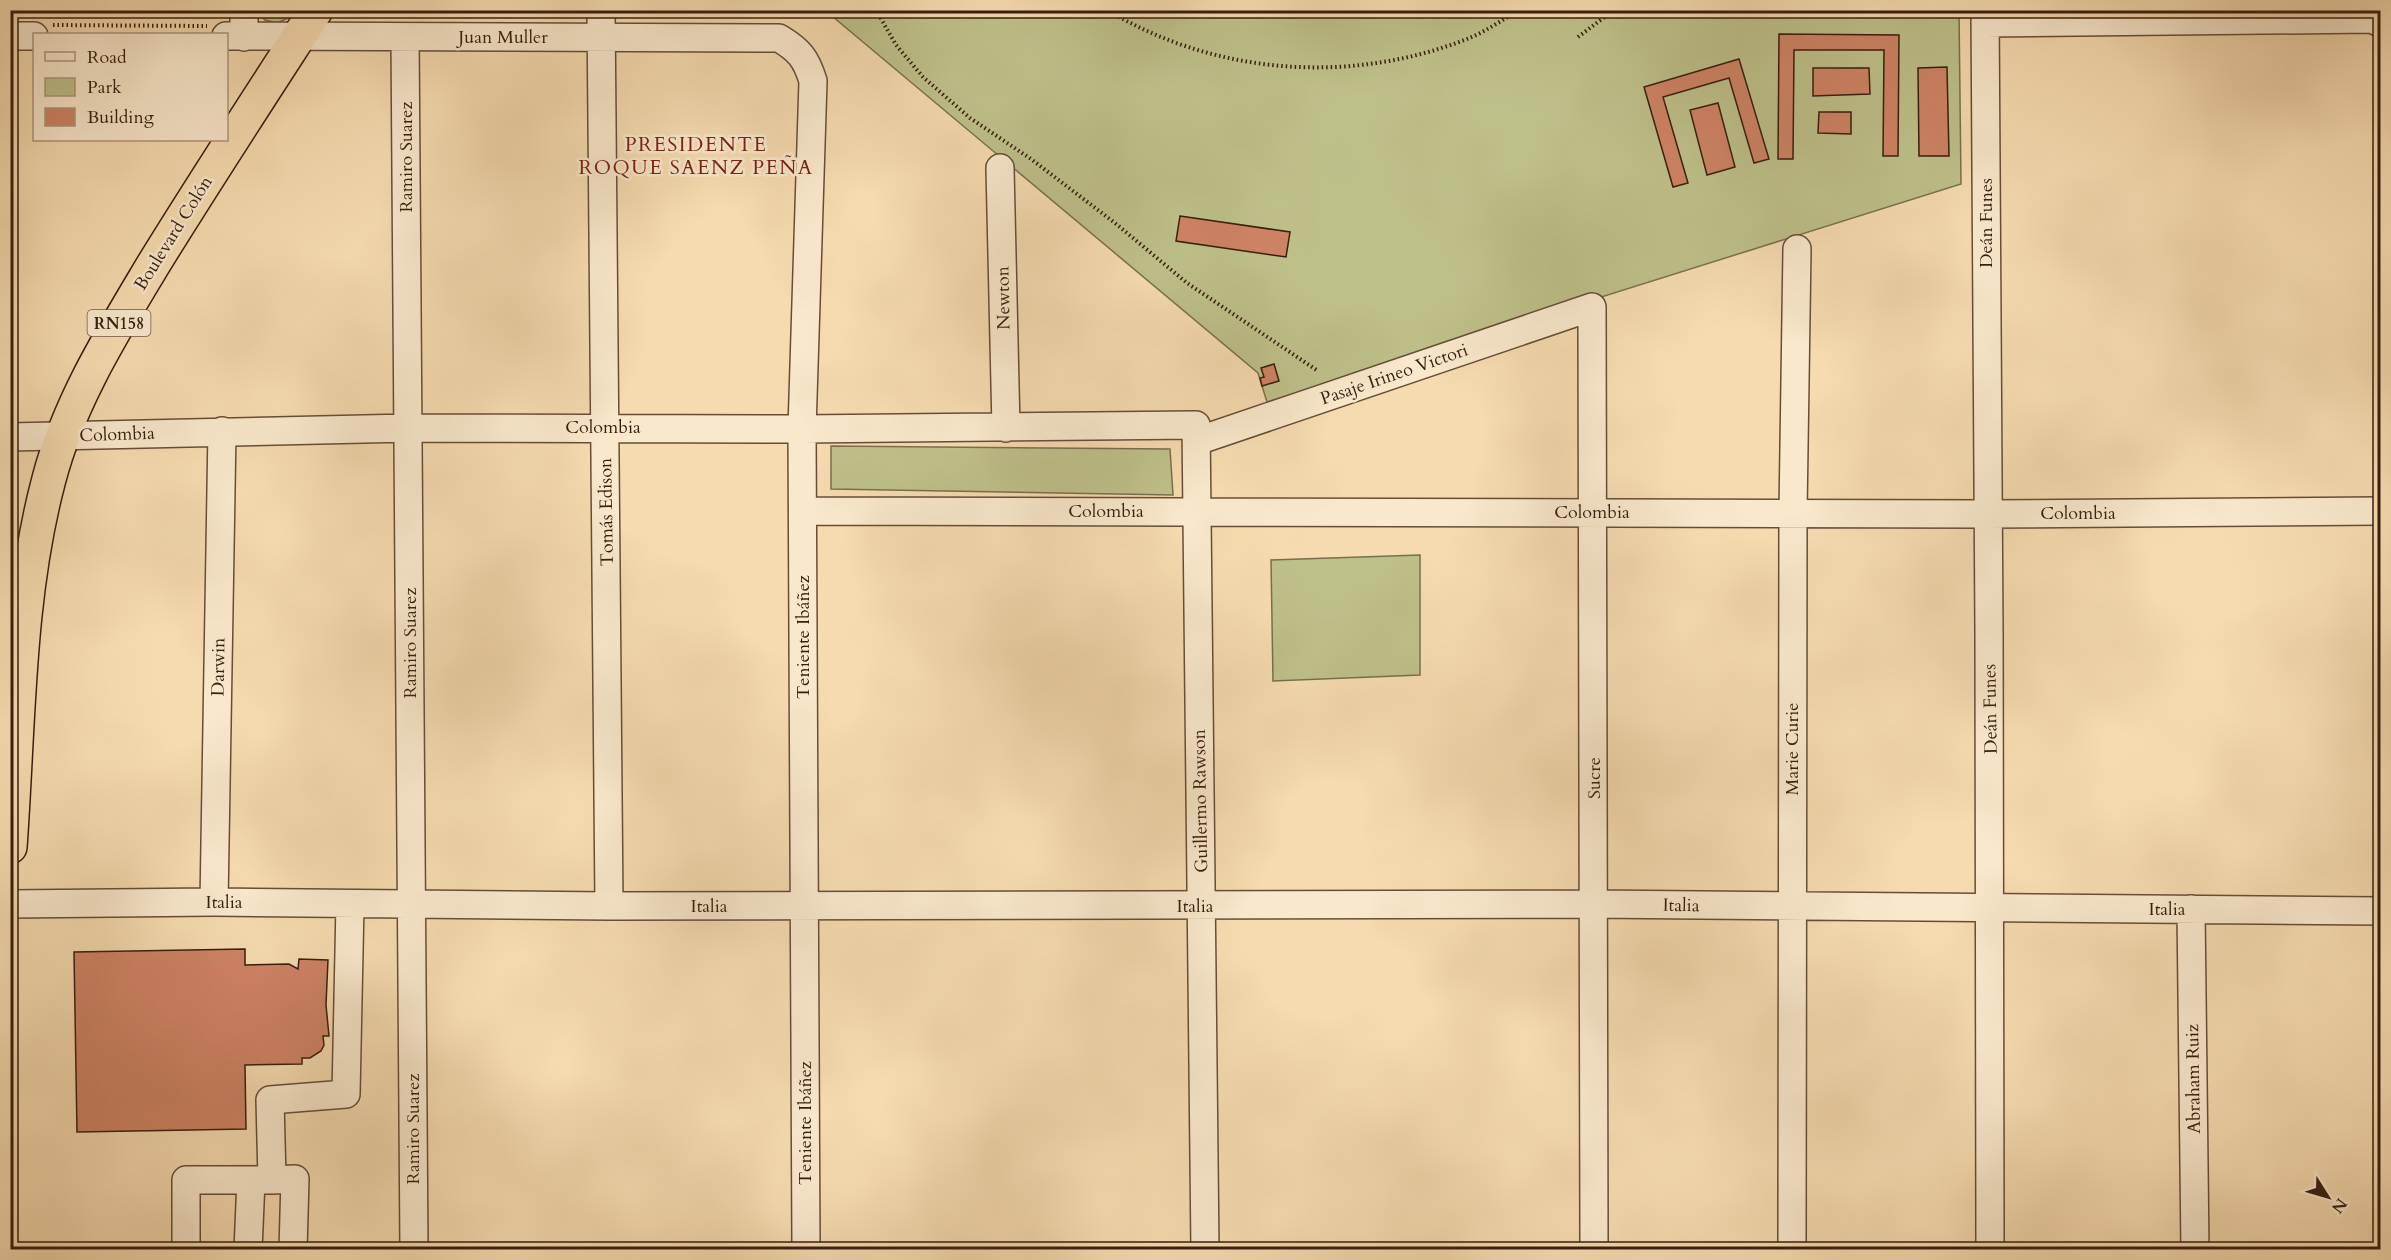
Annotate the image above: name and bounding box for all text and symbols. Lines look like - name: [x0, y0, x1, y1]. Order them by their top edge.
- street label: Juan Muller: [455, 25, 548, 50]
- legend: [33, 33, 228, 141]
- text: Road: [87, 45, 127, 70]
- text: Park: [87, 75, 122, 100]
- street label: Ramiro Suarez: [394, 101, 419, 213]
- text: Building: [87, 105, 155, 130]
- district label: PRESIDENTE ROQUE SAENZ PEÑA: [578, 131, 814, 181]
- street label: Boulevard Colón: [128, 171, 219, 295]
- street label: Deán Funes: [1974, 178, 1999, 268]
- street label: Newton: [990, 265, 1017, 330]
- road number: RN158: [88, 310, 150, 336]
- street label: Pasaje Irineo Victori: [1317, 337, 1471, 411]
- street label: Colombia: [565, 415, 641, 440]
- street label: Colombia: [79, 421, 155, 448]
- street label: Tomás Edison: [593, 457, 620, 566]
- street label: Colombia: [1068, 499, 1144, 524]
- street label: Colombia: [1554, 500, 1630, 525]
- street label: Colombia: [2040, 501, 2116, 526]
- street label: Teniente Ibáñez: [791, 575, 816, 699]
- street label: Ramiro Suarez: [398, 587, 423, 699]
- street label: Darwin: [205, 637, 232, 697]
- street label: Deán Funes: [1977, 664, 2004, 754]
- street label: Marie Curie: [1780, 703, 1805, 795]
- street label: Guillermo Rawson: [1187, 728, 1214, 873]
- street label: Sucre: [1582, 757, 1607, 799]
- street label: Italia: [205, 890, 243, 915]
- street label: Italia: [1662, 893, 1700, 918]
- street label: Italia: [690, 894, 728, 919]
- street label: Italia: [1176, 894, 1214, 919]
- street label: Italia: [2148, 897, 2186, 922]
- street label: Abraham Ruiz: [2180, 1024, 2207, 1134]
- street label: Teniente Ibáñez: [793, 1061, 818, 1185]
- street label: Ramiro Suarez: [401, 1073, 426, 1185]
- north arrow: [2298, 1167, 2358, 1227]
- text: N: [2326, 1193, 2352, 1218]

